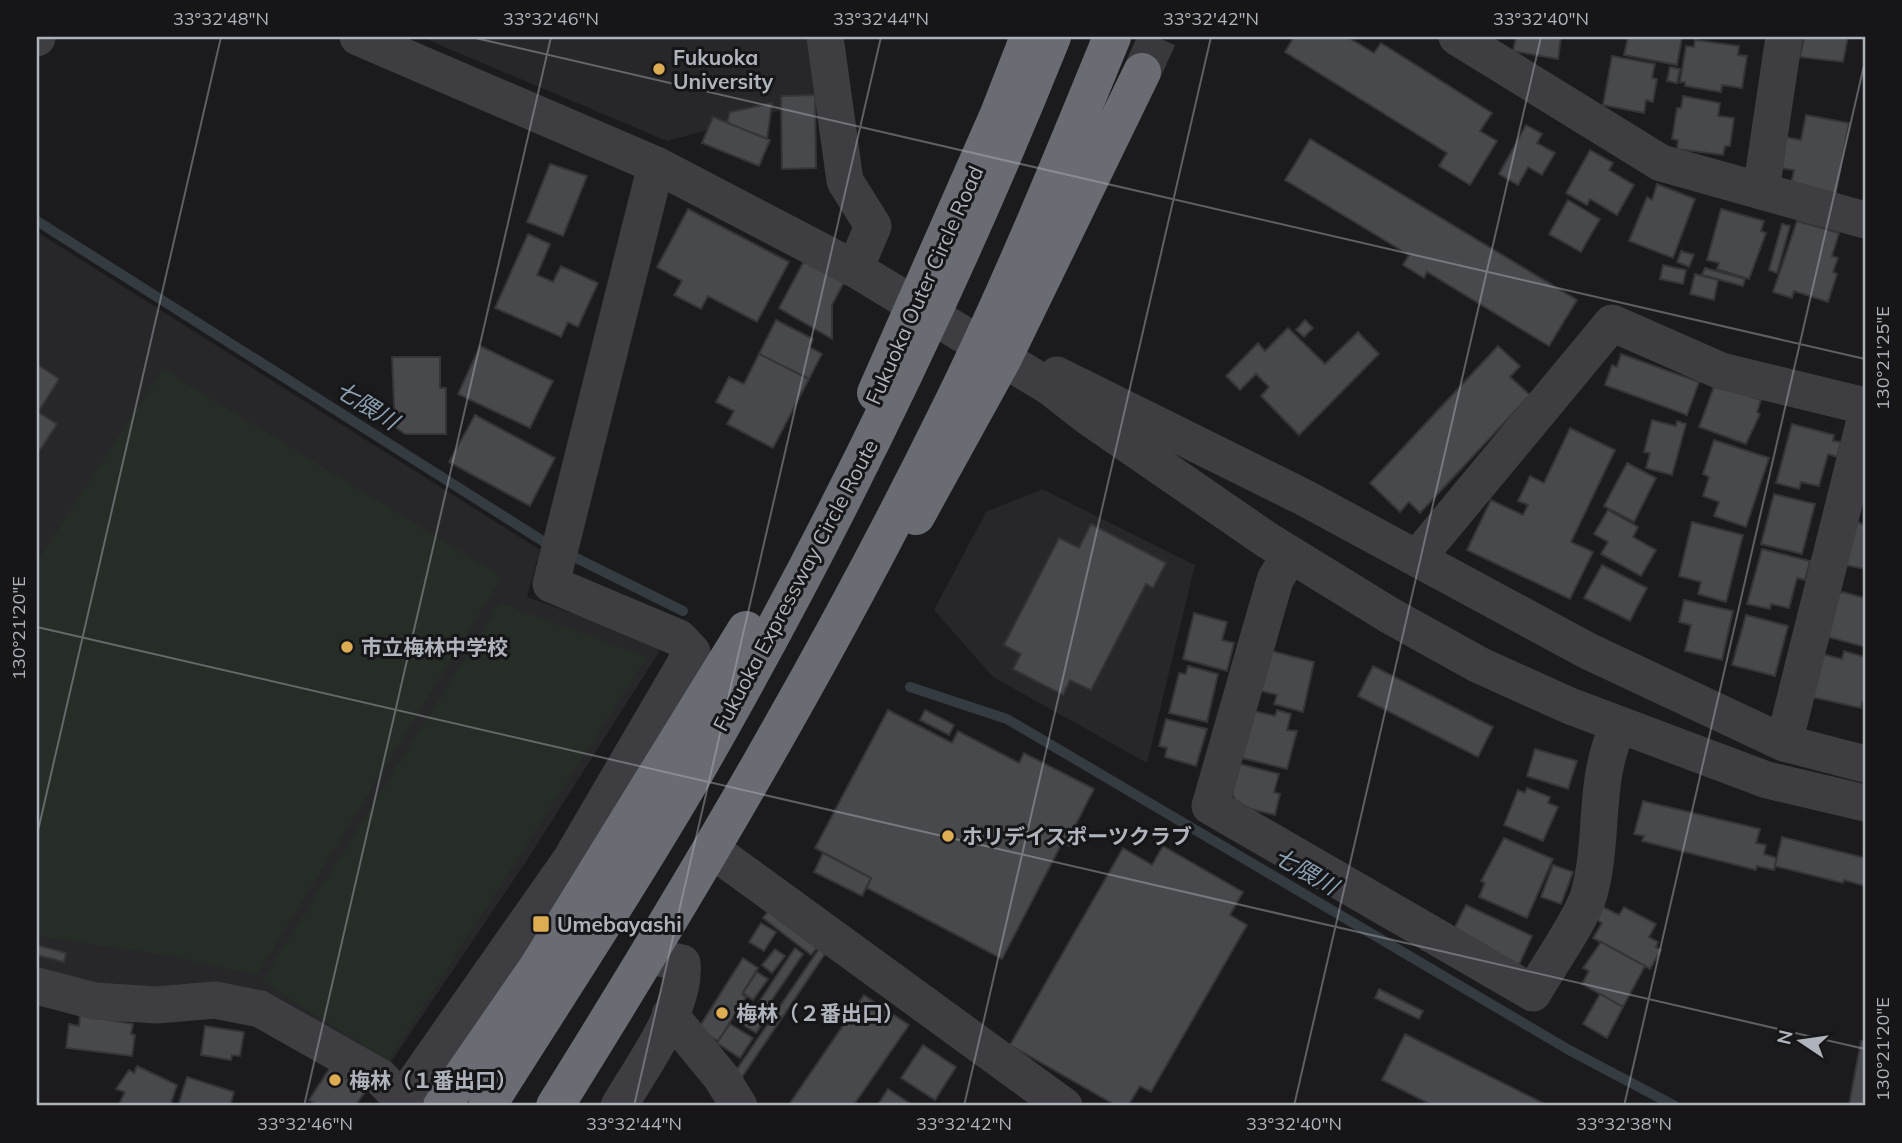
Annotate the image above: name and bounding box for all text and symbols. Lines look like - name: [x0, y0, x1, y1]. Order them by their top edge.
- text: 33°32'48"N: [173, 7, 269, 30]
- text: 33°32'46"N: [503, 7, 599, 30]
- text: 33°32'44"N: [833, 7, 929, 30]
- text: 33°32'42"N: [1163, 7, 1259, 30]
- text: 33°32'40"N: [1493, 7, 1589, 30]
- place label: Fukuoka University: [673, 44, 774, 94]
- marker: Fukuoka University: [651, 61, 667, 77]
- street label: Fukuoka Outer Circle Road: [860, 162, 988, 408]
- text: 130°21'25"E: [1871, 306, 1894, 410]
- water label: 七隈川: [330, 374, 406, 437]
- street label: Fukuoka Expressway Circle Route: [707, 435, 883, 735]
- text: 130°21'20"E: [7, 576, 30, 680]
- place label: 市立梅林中学校: [361, 634, 508, 660]
- marker: 市立梅林中学校: [339, 639, 355, 655]
- place label: ホリデイスポーツクラブ: [962, 823, 1192, 849]
- marker: ホリデイスポーツクラブ: [940, 828, 956, 844]
- water label: 七隈川: [1269, 841, 1346, 902]
- place label: Umebayashi: [557, 911, 682, 937]
- marker: Umebayashi: [531, 914, 551, 934]
- text: 130°21'20"E: [1871, 997, 1894, 1101]
- place label: 梅林（２番出口）: [736, 1000, 904, 1026]
- marker: 梅林（２番出口）: [714, 1005, 730, 1021]
- north arrow: [1766, 1006, 1836, 1076]
- text: N: [1771, 1027, 1798, 1047]
- place label: 梅林（１番出口）: [349, 1067, 517, 1093]
- marker: 梅林（１番出口）: [327, 1072, 343, 1088]
- text: 33°32'46"N: [257, 1112, 353, 1135]
- text: 33°32'44"N: [586, 1112, 682, 1135]
- text: 33°32'42"N: [916, 1112, 1012, 1135]
- text: 33°32'40"N: [1246, 1112, 1342, 1135]
- text: 33°32'38"N: [1576, 1112, 1672, 1135]

